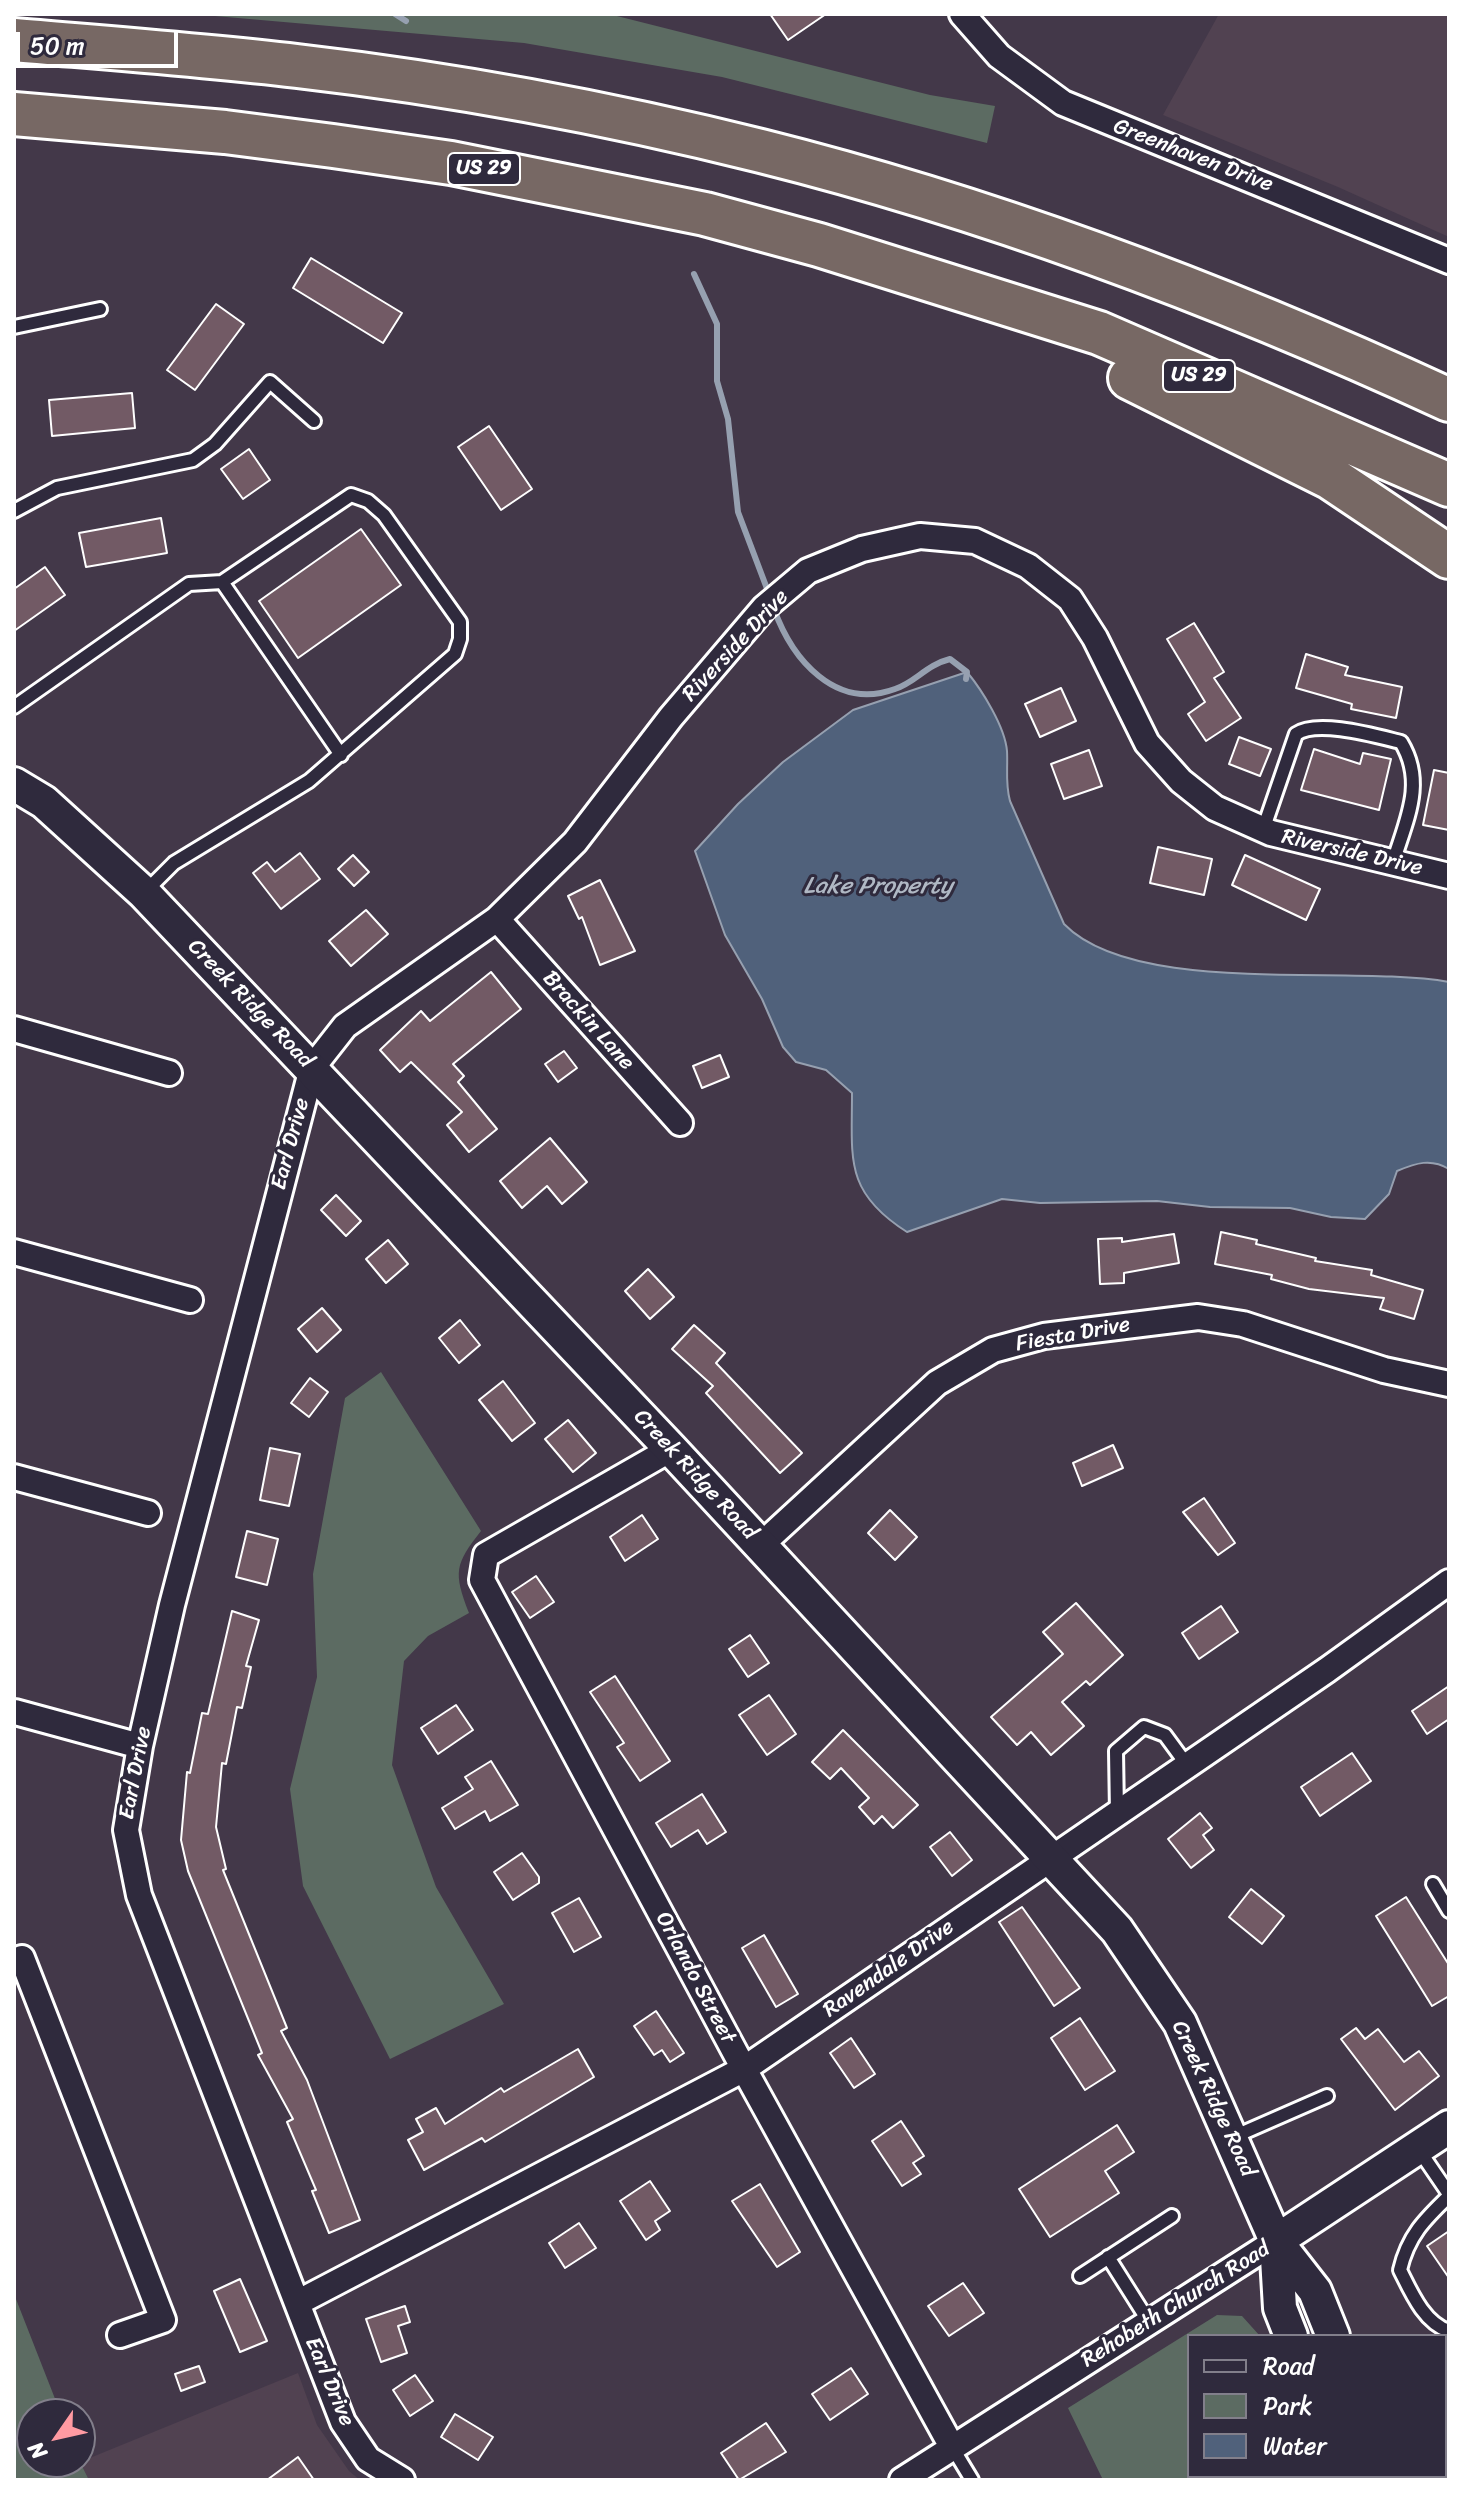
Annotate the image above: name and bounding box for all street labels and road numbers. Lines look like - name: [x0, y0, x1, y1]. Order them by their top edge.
- street label: Greenhaven Drive: [1110, 113, 1276, 199]
- road number: US 29: [448, 153, 520, 185]
- road number: US 29: [1163, 360, 1235, 392]
- street label: Riverside Drive: [677, 585, 795, 707]
- street label: Riverside Drive: [1279, 824, 1425, 882]
- street label: Creek Ridge Road: [182, 934, 318, 1074]
- street label: Brackin Lane: [536, 966, 640, 1076]
- street label: Earl Drive: [266, 1095, 316, 1193]
- street label: Fiesta Drive: [1014, 1312, 1132, 1358]
- street label: Creek Ridge Road: [628, 1404, 762, 1546]
- street label: Earl Drive: [114, 1724, 158, 1822]
- street label: Orlando Street: [649, 1908, 741, 2048]
- street label: Ravendale Drive: [819, 1914, 959, 2024]
- street label: Creek Ridge Road: [1165, 2017, 1261, 2181]
- street label: Rehobeth Church Road: [1077, 2236, 1275, 2374]
- street label: Earl Drive: [298, 2334, 360, 2430]

